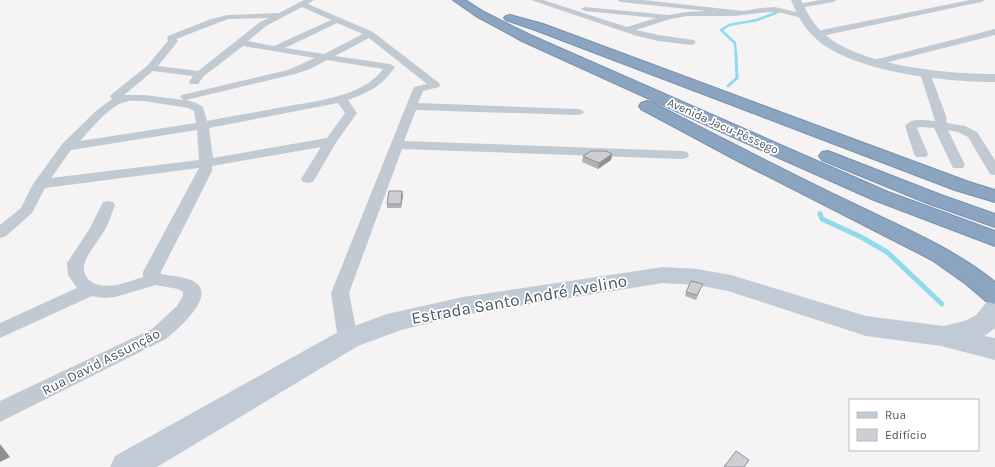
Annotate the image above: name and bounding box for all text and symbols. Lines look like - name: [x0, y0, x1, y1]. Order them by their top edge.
- street label: Avenida Jacu-Pêssego: [665, 95, 781, 157]
- street label: Estrada Santo André Avelino: [410, 270, 628, 328]
- street label: Rua David Assunção: [39, 325, 163, 399]
- legend: [849, 399, 979, 451]
- text: Rua: [885, 408, 906, 422]
- text: Edifício: [885, 428, 926, 442]

